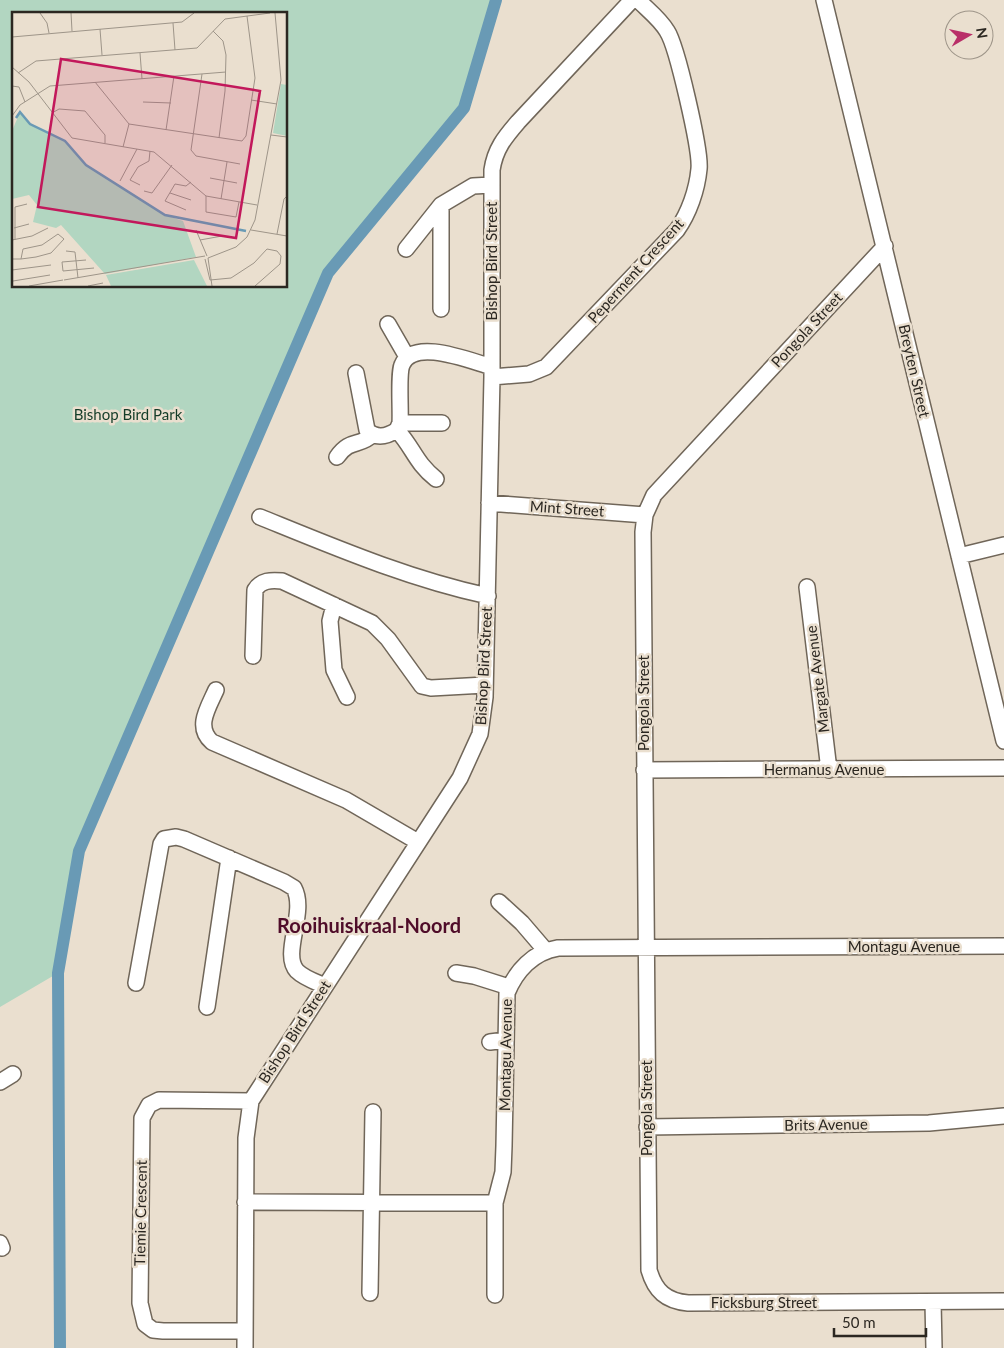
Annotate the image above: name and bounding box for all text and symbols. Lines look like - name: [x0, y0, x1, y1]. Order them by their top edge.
- north arrow: [944, 10, 994, 60]
- inset map: [12, 12, 288, 288]
- text: N: [973, 26, 992, 40]
- street label: Bishop Bird Street: [482, 201, 500, 320]
- street label: Peperment Crescent: [584, 214, 687, 326]
- street label: Pongola Street: [767, 288, 846, 371]
- street label: Breyten Street: [896, 322, 935, 420]
- park label: Bishop Bird Park: [74, 405, 183, 423]
- street label: Mint Street: [529, 496, 605, 520]
- street label: Bishop Bird Street: [471, 606, 495, 726]
- street label: Margate Avenue: [801, 624, 833, 734]
- street label: Pongola Street: [634, 654, 652, 751]
- street label: Hermanus Avenue: [764, 760, 884, 778]
- district label: Rooihuiskraal-Noord: [277, 913, 461, 937]
- street label: Montagu Avenue: [848, 937, 960, 955]
- street label: Bishop Bird Street: [254, 976, 334, 1086]
- street label: Montagu Avenue: [495, 999, 515, 1111]
- street label: Pongola Street: [637, 1059, 655, 1156]
- street label: Brits Avenue: [784, 1114, 868, 1134]
- street label: Tiemie Crescent: [130, 1159, 150, 1266]
- street label: Ficksburg Street: [711, 1293, 818, 1311]
- scale bar: [834, 1306, 926, 1338]
- text: 50 m: [842, 1313, 876, 1331]

